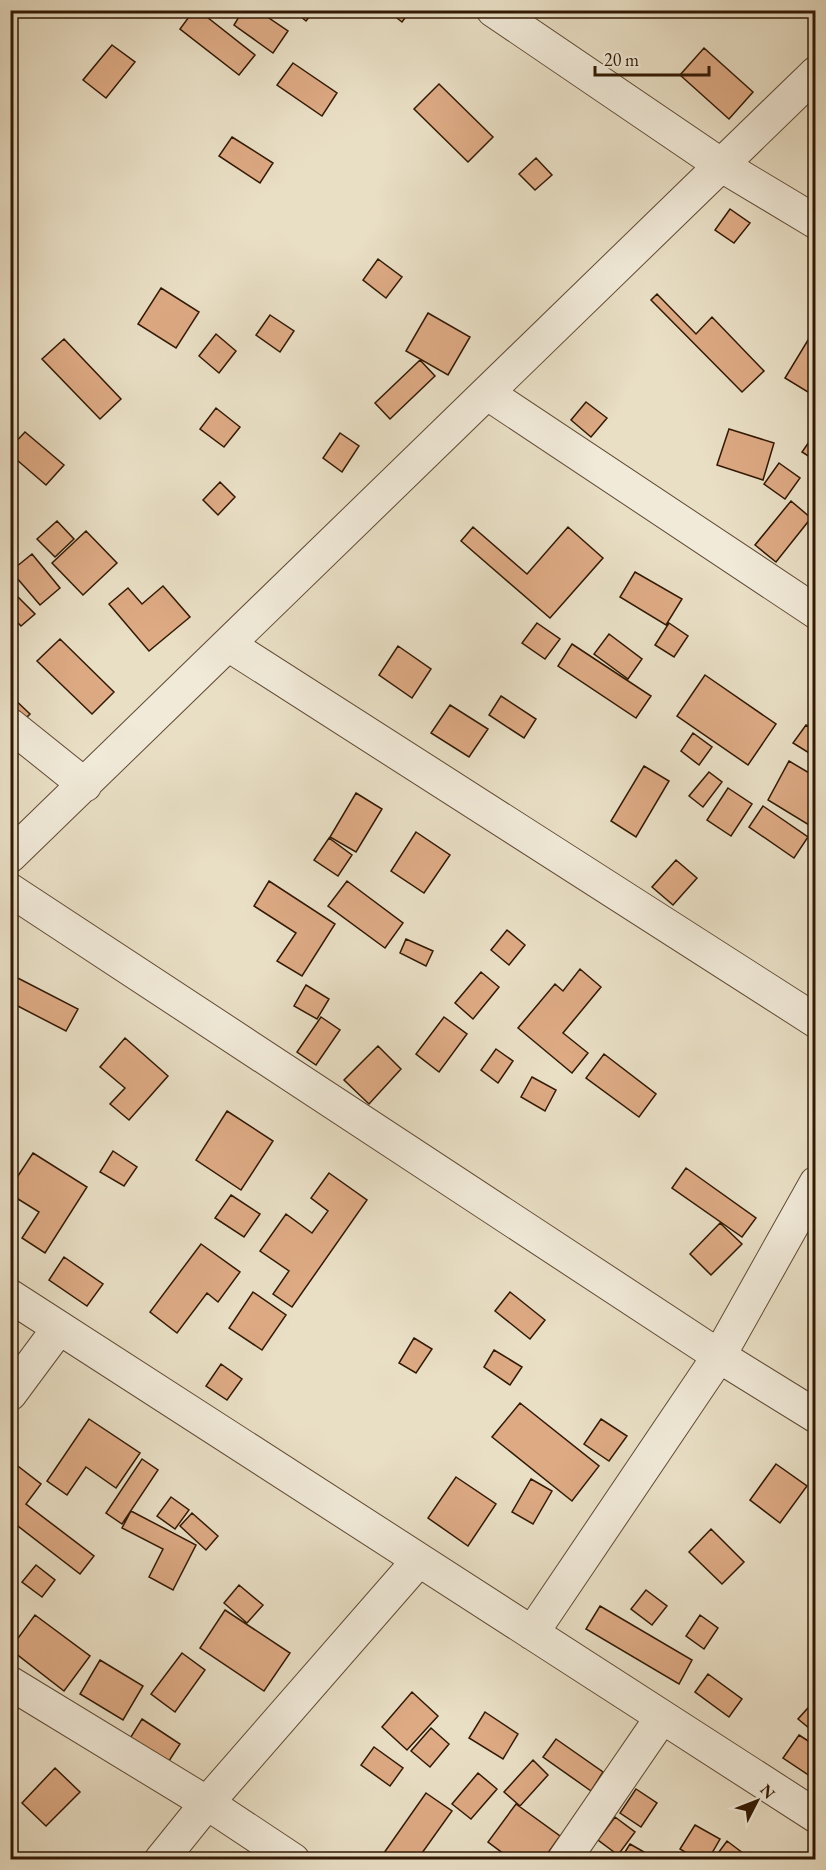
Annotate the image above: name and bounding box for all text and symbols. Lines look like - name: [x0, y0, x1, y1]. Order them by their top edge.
- scale bar: [595, 39, 709, 77]
- text: 20 m: [604, 48, 639, 71]
- north arrow: [727, 1771, 787, 1831]
- text: N: [756, 1779, 780, 1803]

